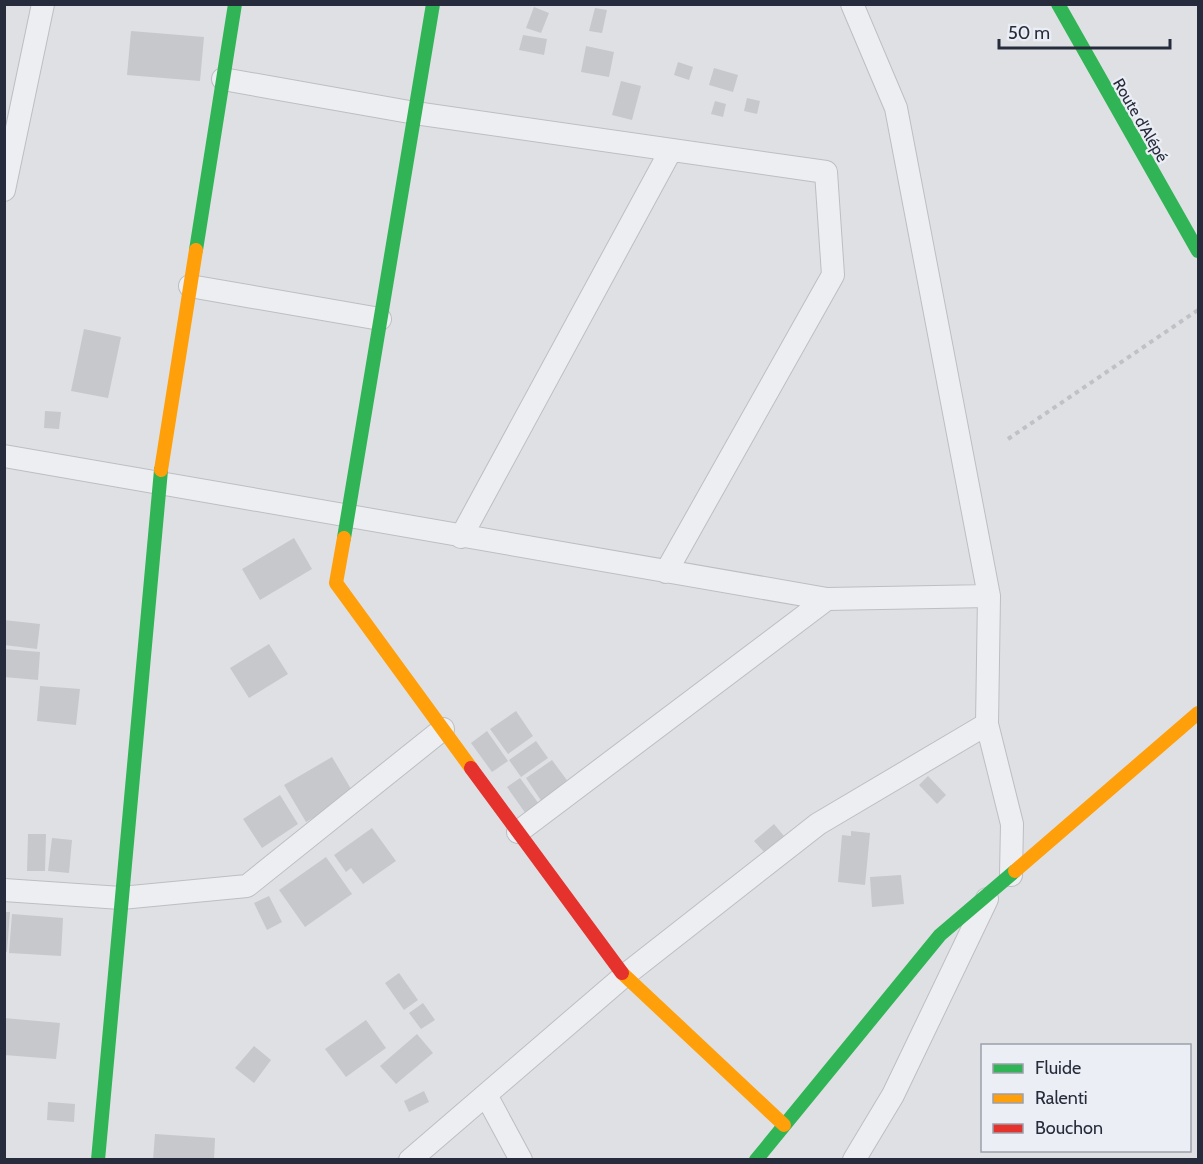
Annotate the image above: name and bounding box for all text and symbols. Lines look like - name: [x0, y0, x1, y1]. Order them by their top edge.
- scale bar: [999, 12, 1170, 50]
- text: 50 m: [1008, 22, 1050, 44]
- street label: Route d'Alépé: [1109, 75, 1172, 165]
- legend: [981, 1044, 1191, 1152]
- text: Fluide: [1035, 1057, 1081, 1079]
- text: Ralenti: [1035, 1087, 1088, 1109]
- text: Bouchon: [1035, 1117, 1103, 1139]

